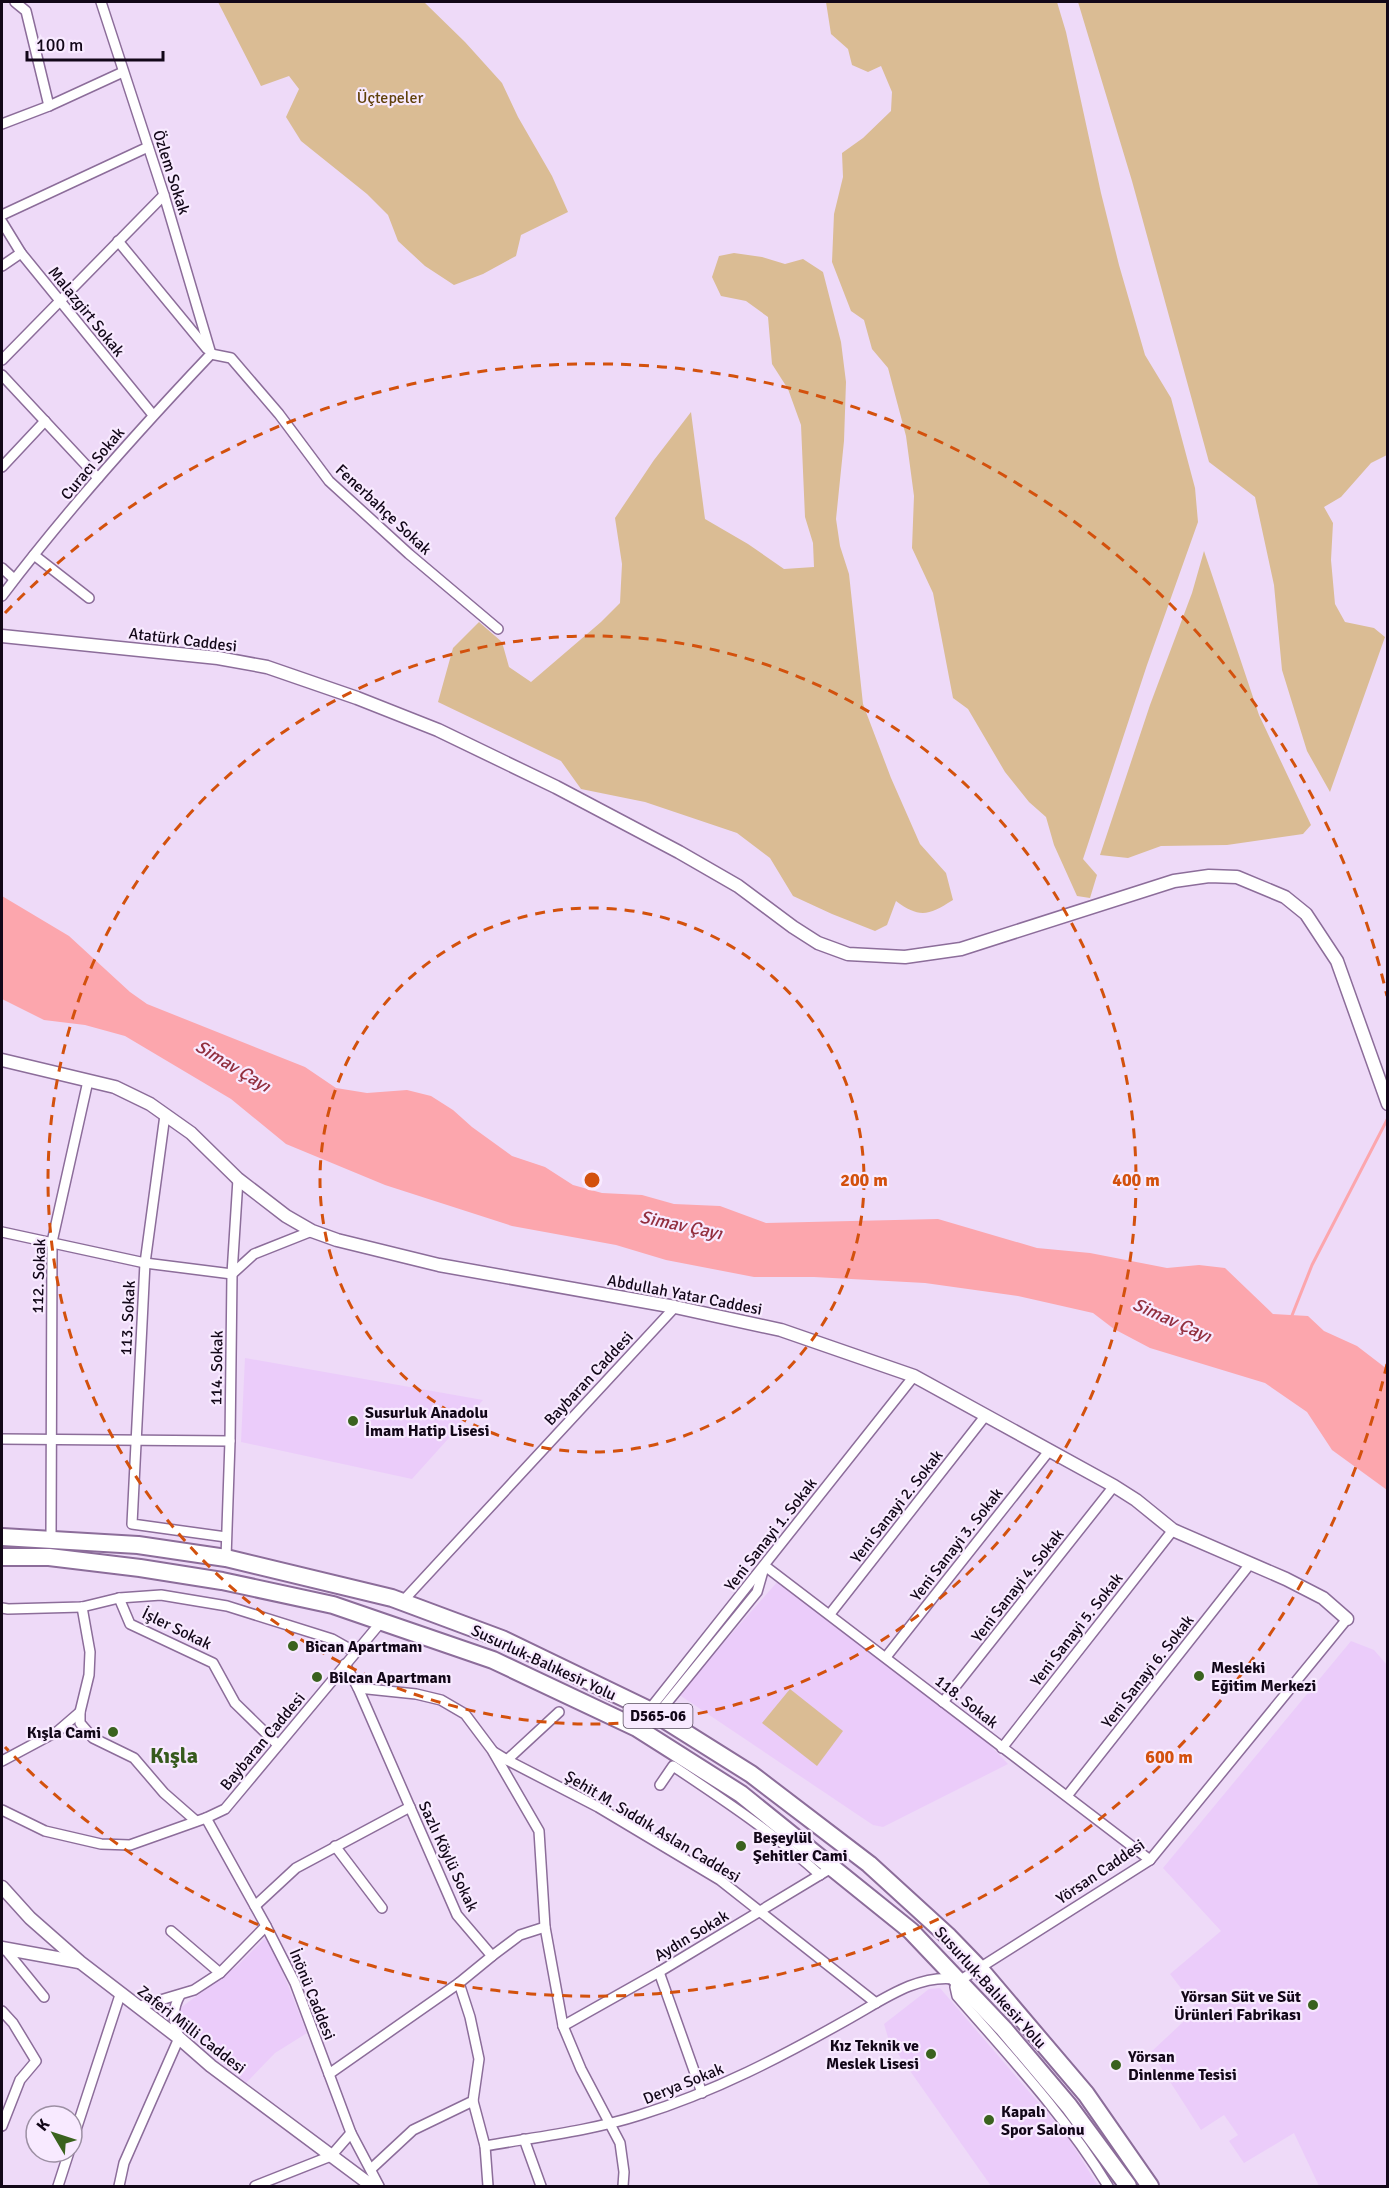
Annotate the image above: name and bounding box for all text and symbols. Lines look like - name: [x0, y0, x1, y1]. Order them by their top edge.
- scale bar: [27, 24, 164, 62]
- text: 100 m: [36, 34, 83, 56]
- park label: Üçtepeler: [357, 88, 423, 108]
- street label: Özlem Sokak: [148, 128, 194, 217]
- street label: Malazgirt Sokak: [44, 262, 129, 361]
- street label: Curacı Sokak: [56, 423, 129, 504]
- street label: Fenerbahçe Sokak: [331, 460, 436, 559]
- street label: Atatürk Caddesi: [128, 623, 238, 657]
- water label: Simav Çayı: [192, 1035, 275, 1097]
- text: 200 m: [840, 1169, 888, 1191]
- text: 400 m: [1112, 1169, 1160, 1191]
- centre of rings: [582, 1170, 602, 1190]
- water label: Simav Çayı: [638, 1206, 725, 1245]
- street label: 112. Sokak: [28, 1238, 50, 1314]
- street label: Abdullah Yatar Caddesi: [606, 1270, 764, 1320]
- street label: 113. Sokak: [116, 1280, 140, 1356]
- water label: Simav Çayı: [1129, 1293, 1216, 1347]
- street label: Baybaran Caddesi: [540, 1327, 638, 1430]
- street label: 114. Sokak: [206, 1330, 228, 1406]
- place label: Susurluk Anadolu İmam Hatip Lisesi: [365, 1403, 489, 1441]
- marker: Susurluk Anadolu İmam Hatip Lisesi: [346, 1414, 360, 1428]
- street label: Yeni Sanayi 2. Sokak: [846, 1446, 947, 1567]
- street label: Yeni Sanayi 1. Sokak: [720, 1474, 821, 1595]
- street label: Yeni Sanayi 3. Sokak: [906, 1484, 1007, 1605]
- street label: Yeni Sanayi 4. Sokak: [967, 1525, 1068, 1646]
- street label: Yeni Sanayi 5. Sokak: [1026, 1569, 1127, 1690]
- street label: İşler Sokak: [138, 1603, 215, 1654]
- street label: Yeni Sanayi 6. Sokak: [1097, 1611, 1198, 1732]
- street label: Susurluk-Balıkesir Yolu: [468, 1621, 619, 1705]
- place label: Bican Apartmanı: [305, 1637, 422, 1657]
- marker: Bican Apartmanı: [286, 1639, 300, 1653]
- place label: Mesleki Eğitim Merkezi: [1211, 1658, 1316, 1696]
- place label: Bilcan Apartmanı: [329, 1668, 451, 1688]
- marker: Mesleki Eğitim Merkezi: [1192, 1669, 1206, 1683]
- marker: Bilcan Apartmanı: [310, 1670, 324, 1684]
- street label: 118. Sokak: [931, 1671, 1002, 1733]
- street label: Baybaran Caddesi: [216, 1689, 310, 1795]
- road number: D565-06: [624, 1704, 692, 1728]
- place label: Kışla Cami: [27, 1723, 101, 1743]
- marker: Kışla Cami: [106, 1725, 120, 1739]
- district label: Kışla: [150, 1742, 198, 1769]
- text: 600 m: [1145, 1746, 1193, 1768]
- street label: Şehit M. Sıddık Aslan Caddesi: [561, 1766, 744, 1887]
- street label: Sazlı Köylü Sokak: [414, 1798, 482, 1915]
- place label: Beşeylül Şehitler Cami: [753, 1828, 848, 1866]
- street label: Yörsan Caddesi: [1052, 1835, 1149, 1909]
- marker: Beşeylül Şehitler Cami: [734, 1839, 748, 1853]
- street label: Aydın Sokak: [651, 1906, 732, 1966]
- street label: Susurluk-Balıkesir Yolu: [930, 1922, 1050, 2053]
- street label: İnönü Caddesi: [285, 1946, 339, 2043]
- street label: Zaferi Milli Caddesi: [133, 1981, 250, 2078]
- place label: Yörsan Süt ve Süt Ürünleri Fabrikası: [1174, 1987, 1301, 2025]
- marker: Yörsan Süt ve Süt Ürünleri Fabrikası: [1306, 1998, 1320, 2012]
- place label: Kız Teknik ve Meslek Lisesi: [826, 2036, 919, 2074]
- marker: Kız Teknik ve Meslek Lisesi: [924, 2047, 938, 2061]
- place label: Yörsan Dinlenme Tesisi: [1127, 2047, 1237, 2085]
- marker: Yörsan Dinlenme Tesisi: [1109, 2058, 1123, 2072]
- street label: Derya Sokak: [640, 2059, 727, 2109]
- place label: Kapalı Spor Salonu: [1001, 2102, 1085, 2140]
- north arrow: [24, 2104, 84, 2164]
- marker: Kapalı Spor Salonu: [982, 2113, 996, 2127]
- text: K: [32, 2115, 54, 2135]

